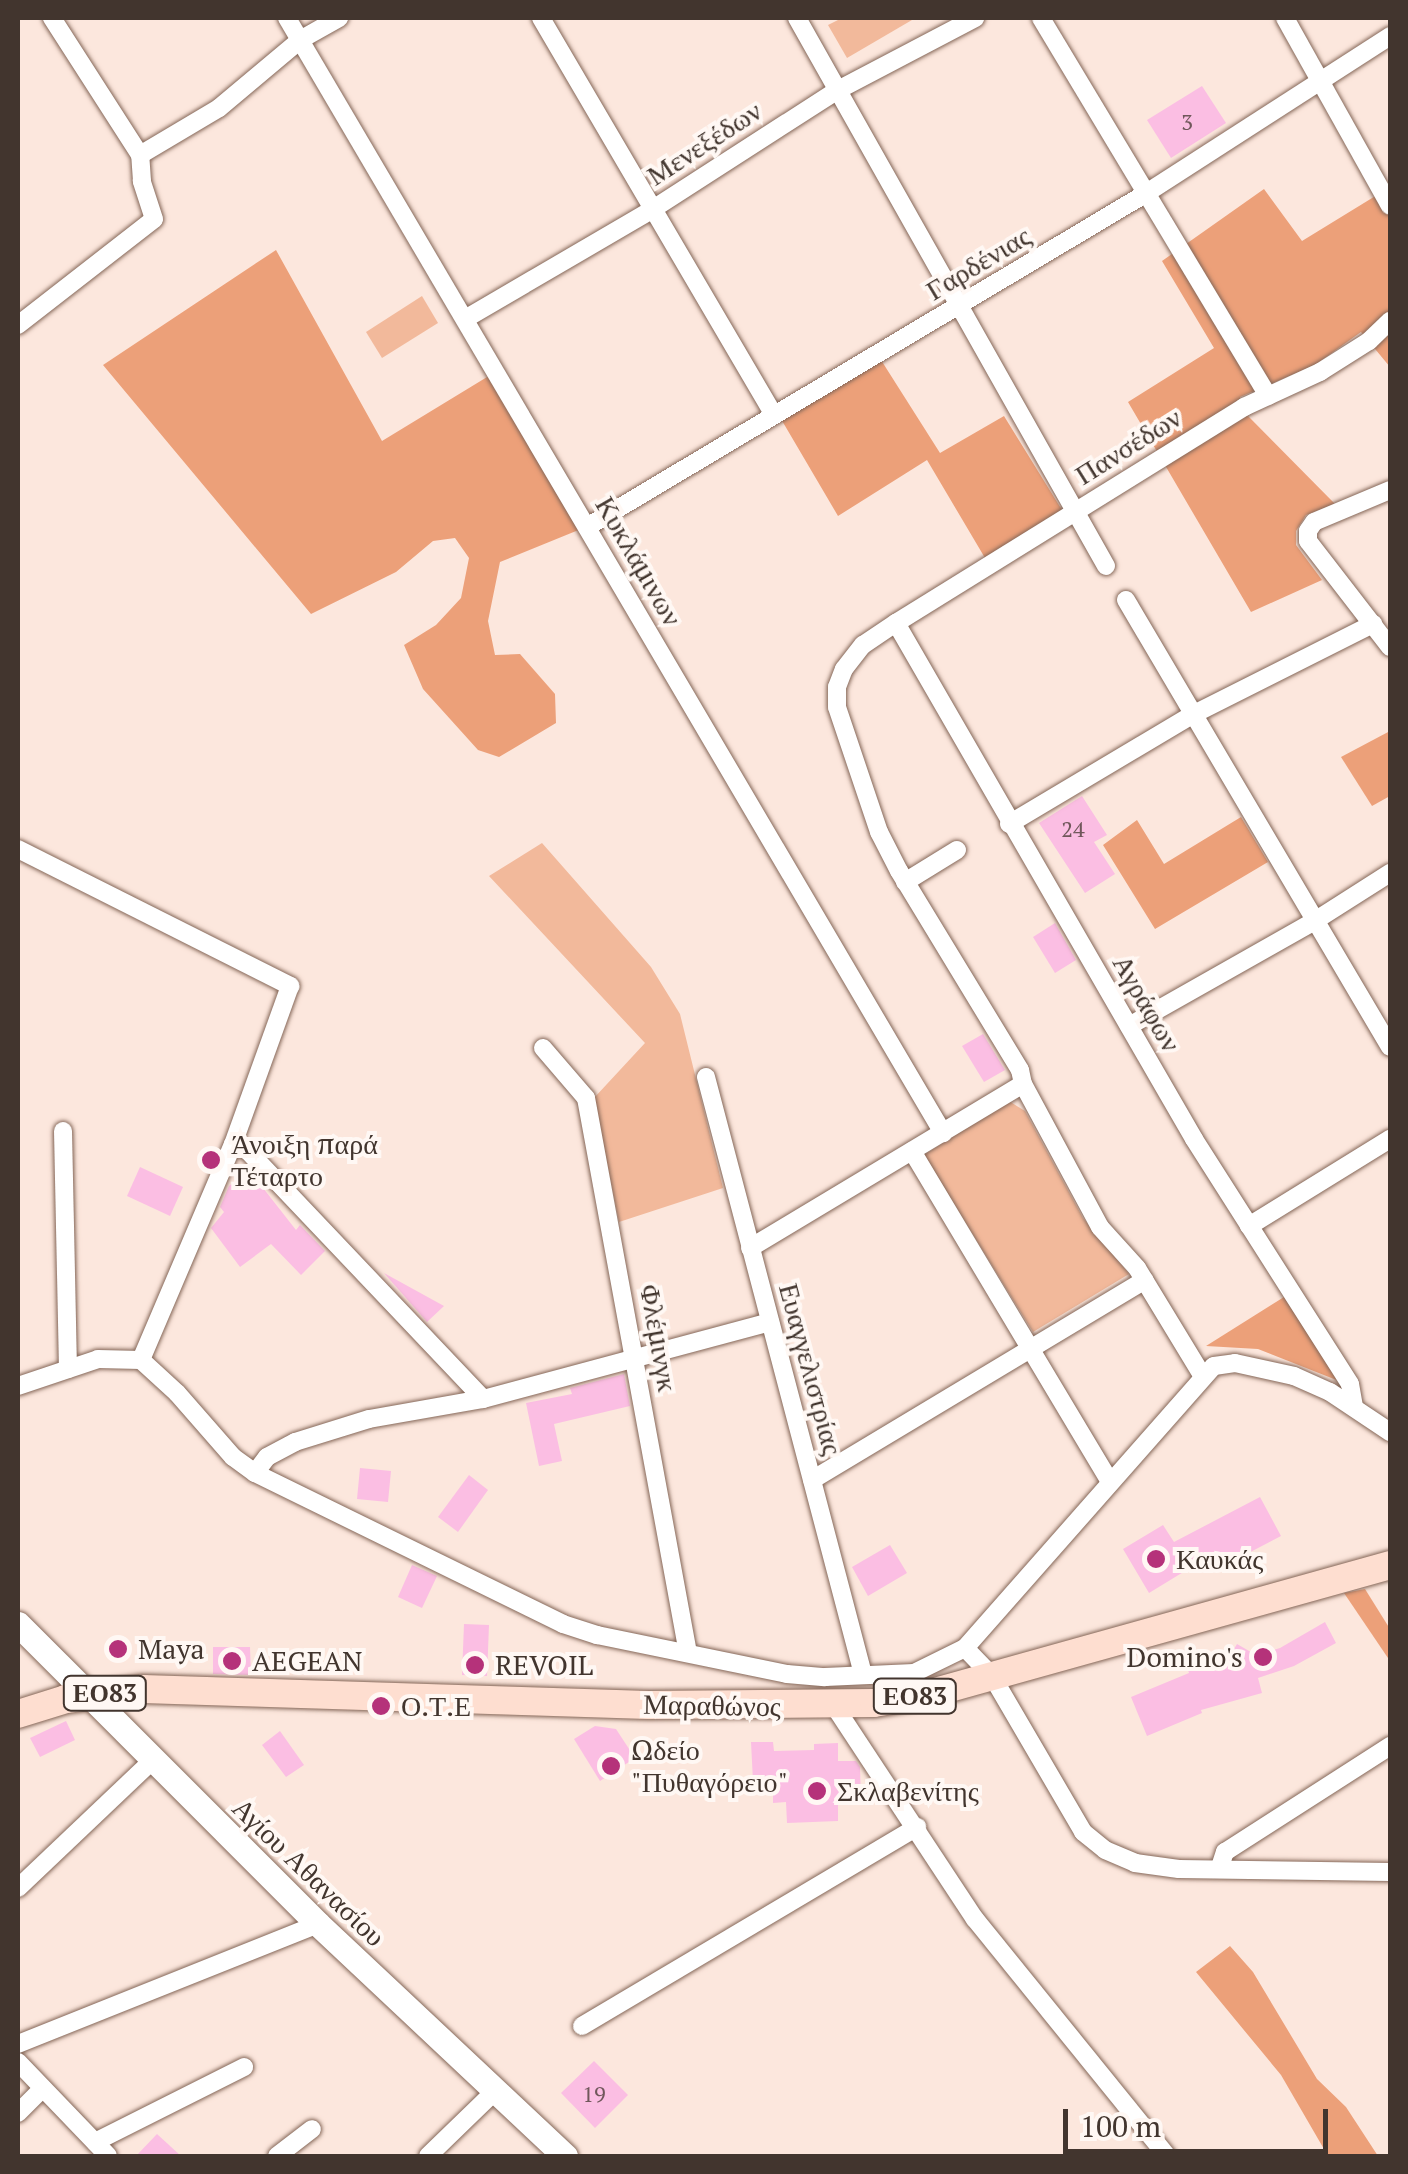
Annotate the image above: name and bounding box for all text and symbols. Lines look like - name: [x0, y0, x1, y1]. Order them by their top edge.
- street label: Μενεξέδων: [641, 94, 767, 192]
- house number: 3: [1181, 109, 1193, 135]
- street label: Γαρδένιας: [920, 219, 1036, 307]
- street label: Πανσέδων: [1069, 400, 1187, 492]
- street label: Κυκλάμινων: [589, 490, 689, 632]
- house number: 24: [1061, 816, 1085, 842]
- street label: Αγράφων: [1106, 948, 1188, 1058]
- place label: Άνοιξη παρά Τέταρτο: [231, 1127, 378, 1193]
- marker: Άνοιξη παρά Τέταρτο: [200, 1149, 222, 1171]
- street label: Ευαγγελιστρίας: [772, 1280, 850, 1458]
- street label: Φλέμινγκ: [633, 1282, 685, 1394]
- place label: Καυκάς: [1176, 1542, 1263, 1576]
- marker: Καυκάς: [1145, 1548, 1167, 1570]
- place label: Maya: [138, 1632, 205, 1666]
- marker: Maya: [107, 1638, 129, 1660]
- place label: Domino's: [1127, 1640, 1243, 1674]
- place label: AEGEAN: [252, 1644, 363, 1678]
- marker: Domino's: [1252, 1646, 1274, 1668]
- place label: REVOIL: [495, 1648, 593, 1682]
- marker: AEGEAN: [221, 1650, 243, 1672]
- marker: REVOIL: [464, 1654, 486, 1676]
- road number: ΕΟ83: [62, 1673, 148, 1713]
- road number: ΕΟ83: [872, 1676, 958, 1716]
- street label: Μαραθώνος: [643, 1687, 781, 1723]
- place label: Ο.Τ.Ε: [401, 1689, 471, 1723]
- marker: Ο.Τ.Ε: [370, 1695, 392, 1717]
- place label: Ωδείο "Πυθαγόρειο": [631, 1733, 788, 1799]
- marker: Ωδείο "Πυθαγόρειο": [600, 1755, 622, 1777]
- place label: Σκλαβενίτης: [837, 1774, 979, 1808]
- marker: Σκλαβενίτης: [806, 1780, 828, 1802]
- street label: Αγίου Αθανασίου: [226, 1791, 392, 1953]
- house number: 19: [582, 2081, 606, 2107]
- scale bar: [1068, 2089, 1333, 2151]
- text: 100 m: [1080, 2106, 1161, 2146]

